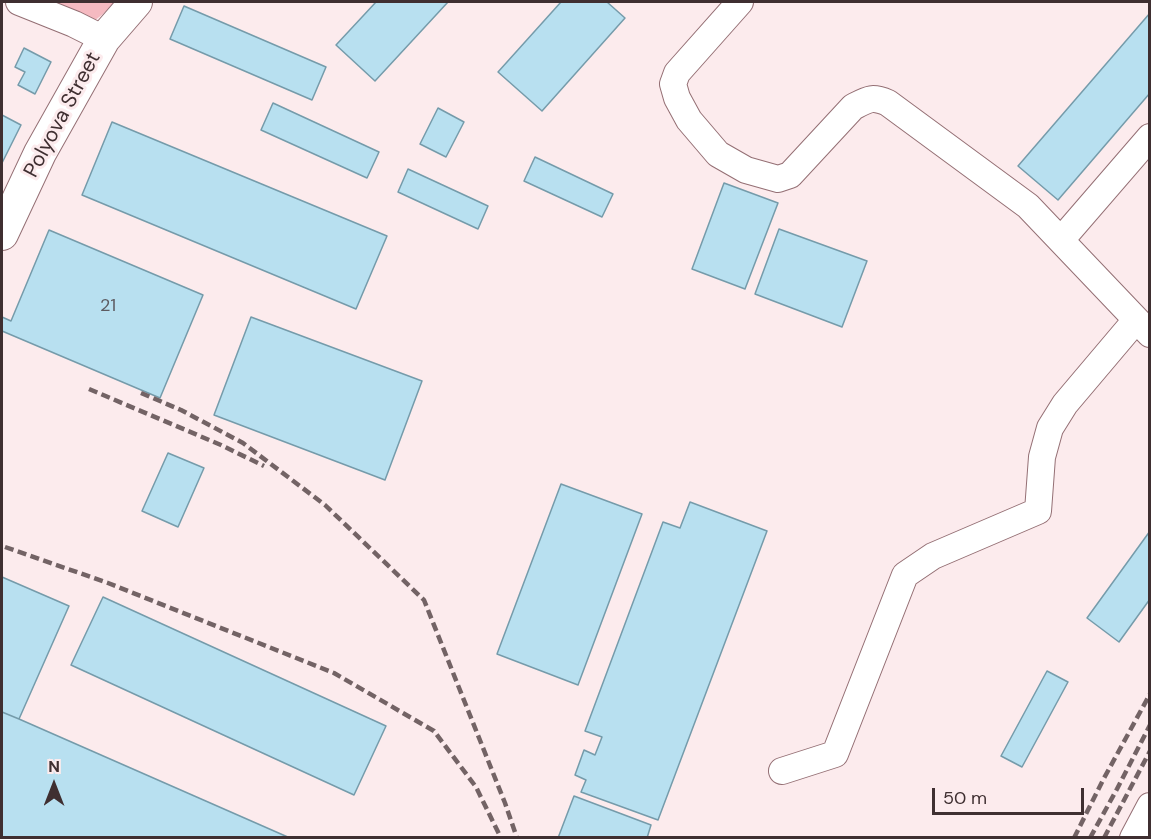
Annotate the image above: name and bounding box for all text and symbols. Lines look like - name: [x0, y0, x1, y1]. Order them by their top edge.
- street label: Polyova Street: [19, 48, 107, 182]
- house number: 21: [100, 295, 116, 317]
- north arrow: [24, 755, 84, 815]
- text: N: [48, 756, 60, 777]
- scale bar: [935, 776, 1086, 814]
- text: 50 m: [943, 786, 987, 810]

